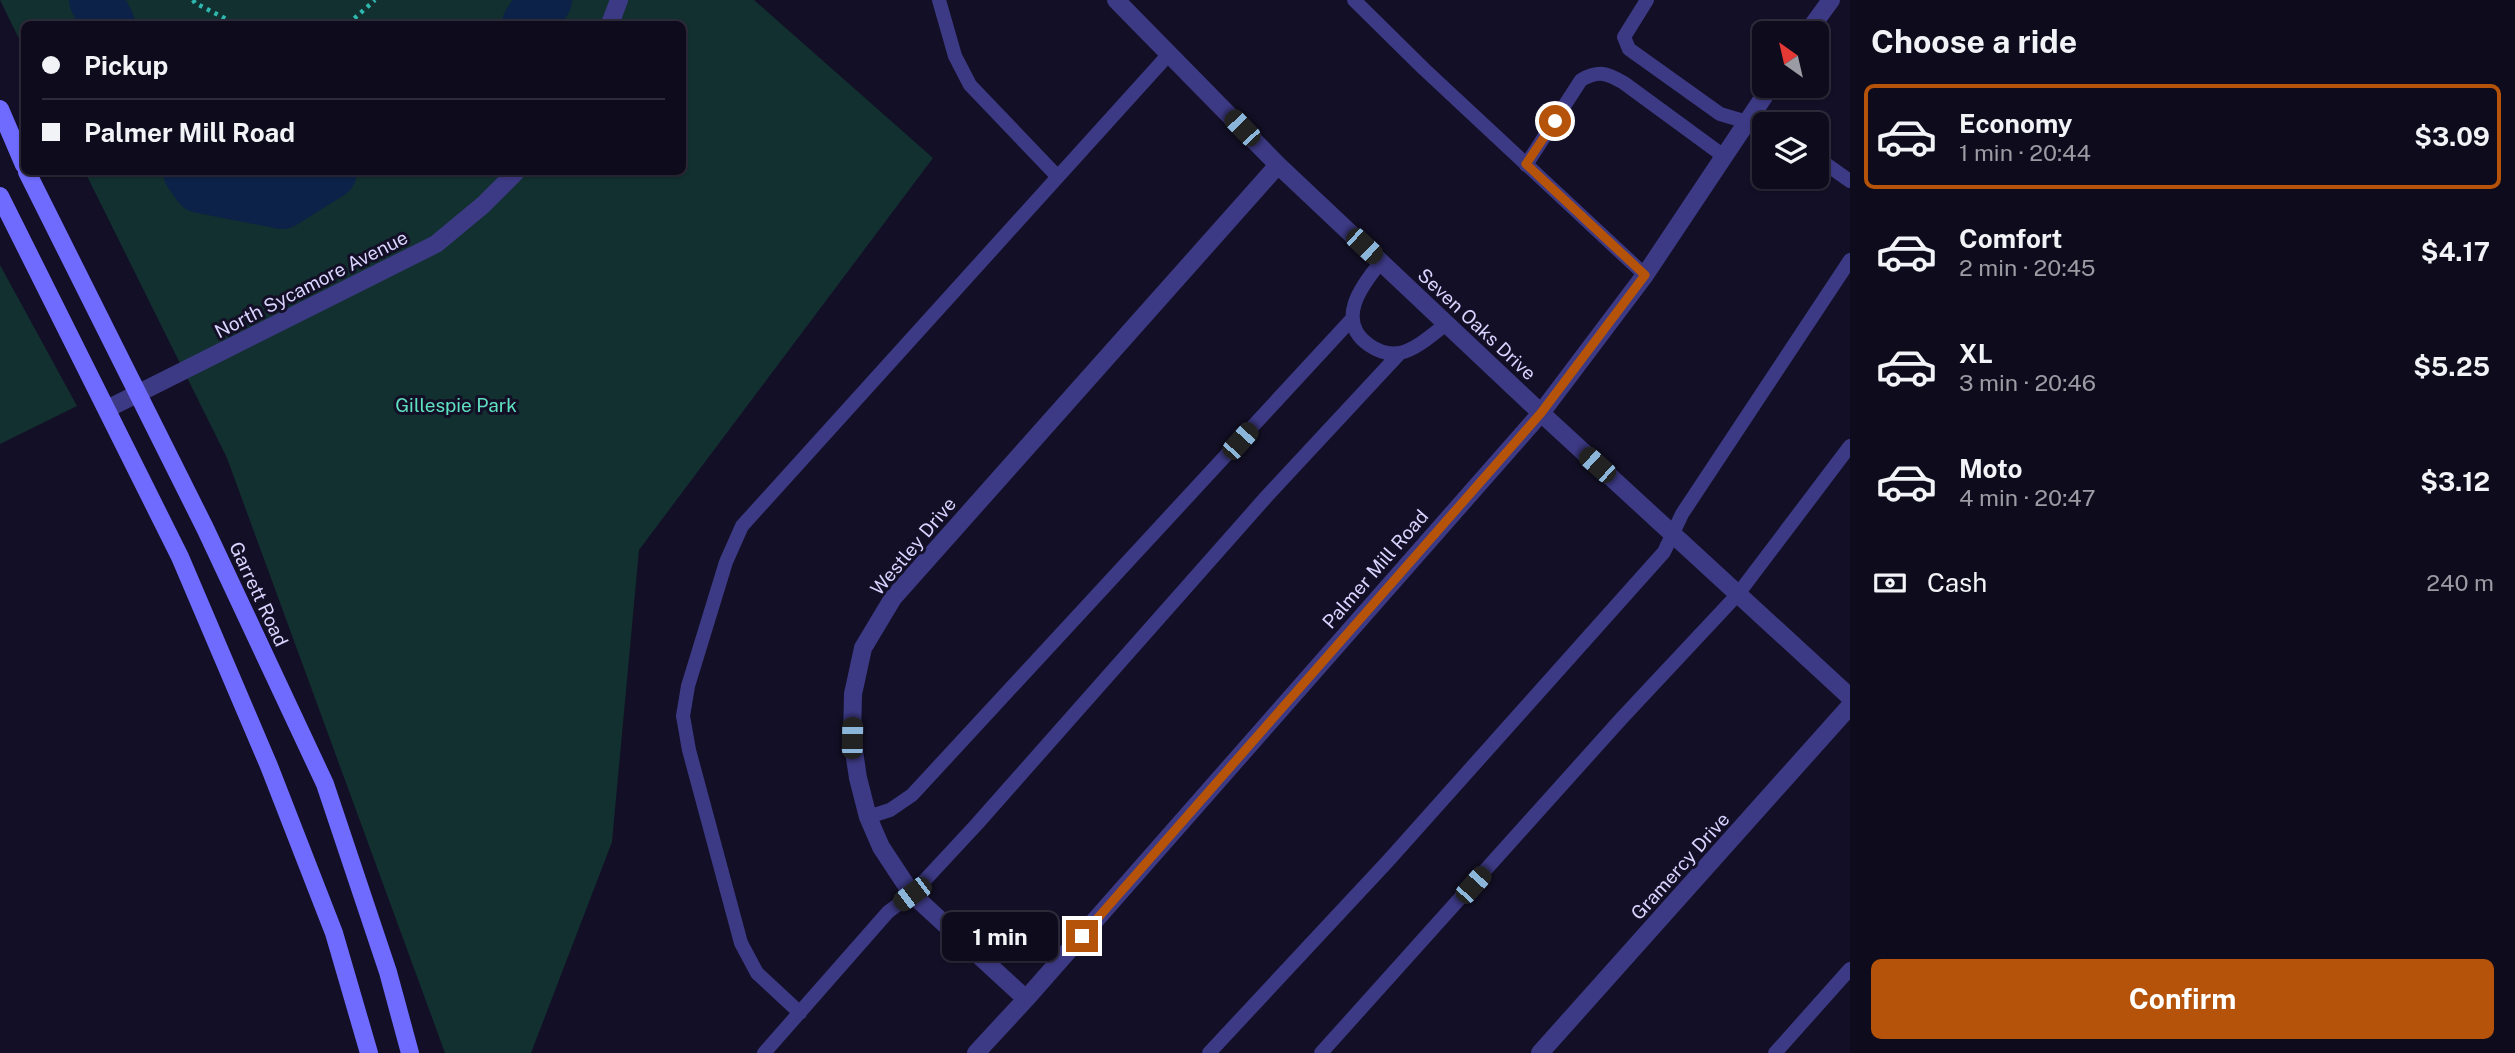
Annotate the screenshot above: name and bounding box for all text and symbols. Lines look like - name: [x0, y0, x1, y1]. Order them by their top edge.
- north arrow: [1752, 21, 1829, 98]
- map controls: [1752, 21, 1829, 189]
- text: Choose a ride: [1871, 23, 2077, 60]
- text: Pickup: [84, 50, 168, 81]
- route start: [1539, 105, 1571, 137]
- icon: car: [1875, 105, 1938, 168]
- car: [1220, 106, 1265, 150]
- text: Economy: [1959, 108, 2072, 139]
- button: layers: [1752, 112, 1829, 189]
- text: Palmer Mill Road: [84, 117, 295, 148]
- text: $3.09: [2414, 121, 2490, 152]
- text: 1 min · 20:44: [1959, 139, 2091, 166]
- icon: car: [1875, 220, 1938, 283]
- text: Comfort: [1959, 223, 2062, 254]
- car: [1342, 224, 1387, 268]
- street label: North Sycamore Avenue: [211, 226, 411, 342]
- text: $4.17: [2421, 236, 2490, 267]
- text: 2 min · 20:45: [1959, 254, 2095, 281]
- street label: Seven Oaks Drive: [1413, 264, 1541, 384]
- icon: car: [1875, 335, 1938, 398]
- text: XL: [1959, 338, 1993, 369]
- text: $5.25: [2413, 351, 2490, 382]
- text: 3 min · 20:46: [1959, 369, 2096, 396]
- park label: Gillespie Park: [395, 394, 517, 416]
- car: [1219, 418, 1262, 464]
- car: [1575, 443, 1620, 487]
- icon: car: [1875, 450, 1938, 513]
- text: Moto: [1959, 453, 2022, 484]
- text: $3.12: [2420, 466, 2490, 497]
- text: 4 min · 20:47: [1959, 484, 2095, 511]
- street label: Westley Drive: [866, 493, 960, 599]
- street label: Palmer Mill Road: [1318, 505, 1432, 633]
- street label: Garrett Road: [225, 538, 293, 650]
- icon: cash: [1871, 564, 1909, 602]
- text: Cash: [1927, 567, 1987, 598]
- text: 240 m: [2426, 569, 2494, 596]
- car: [842, 717, 863, 759]
- street label: Gramercy Drive: [1626, 808, 1734, 924]
- car: [1452, 862, 1495, 908]
- car: [889, 873, 936, 915]
- callout: 1 min: [942, 912, 1058, 960]
- route end: [1066, 920, 1098, 952]
- text: 1 min: [972, 923, 1028, 950]
- button: Confirm: [1871, 959, 2494, 1039]

